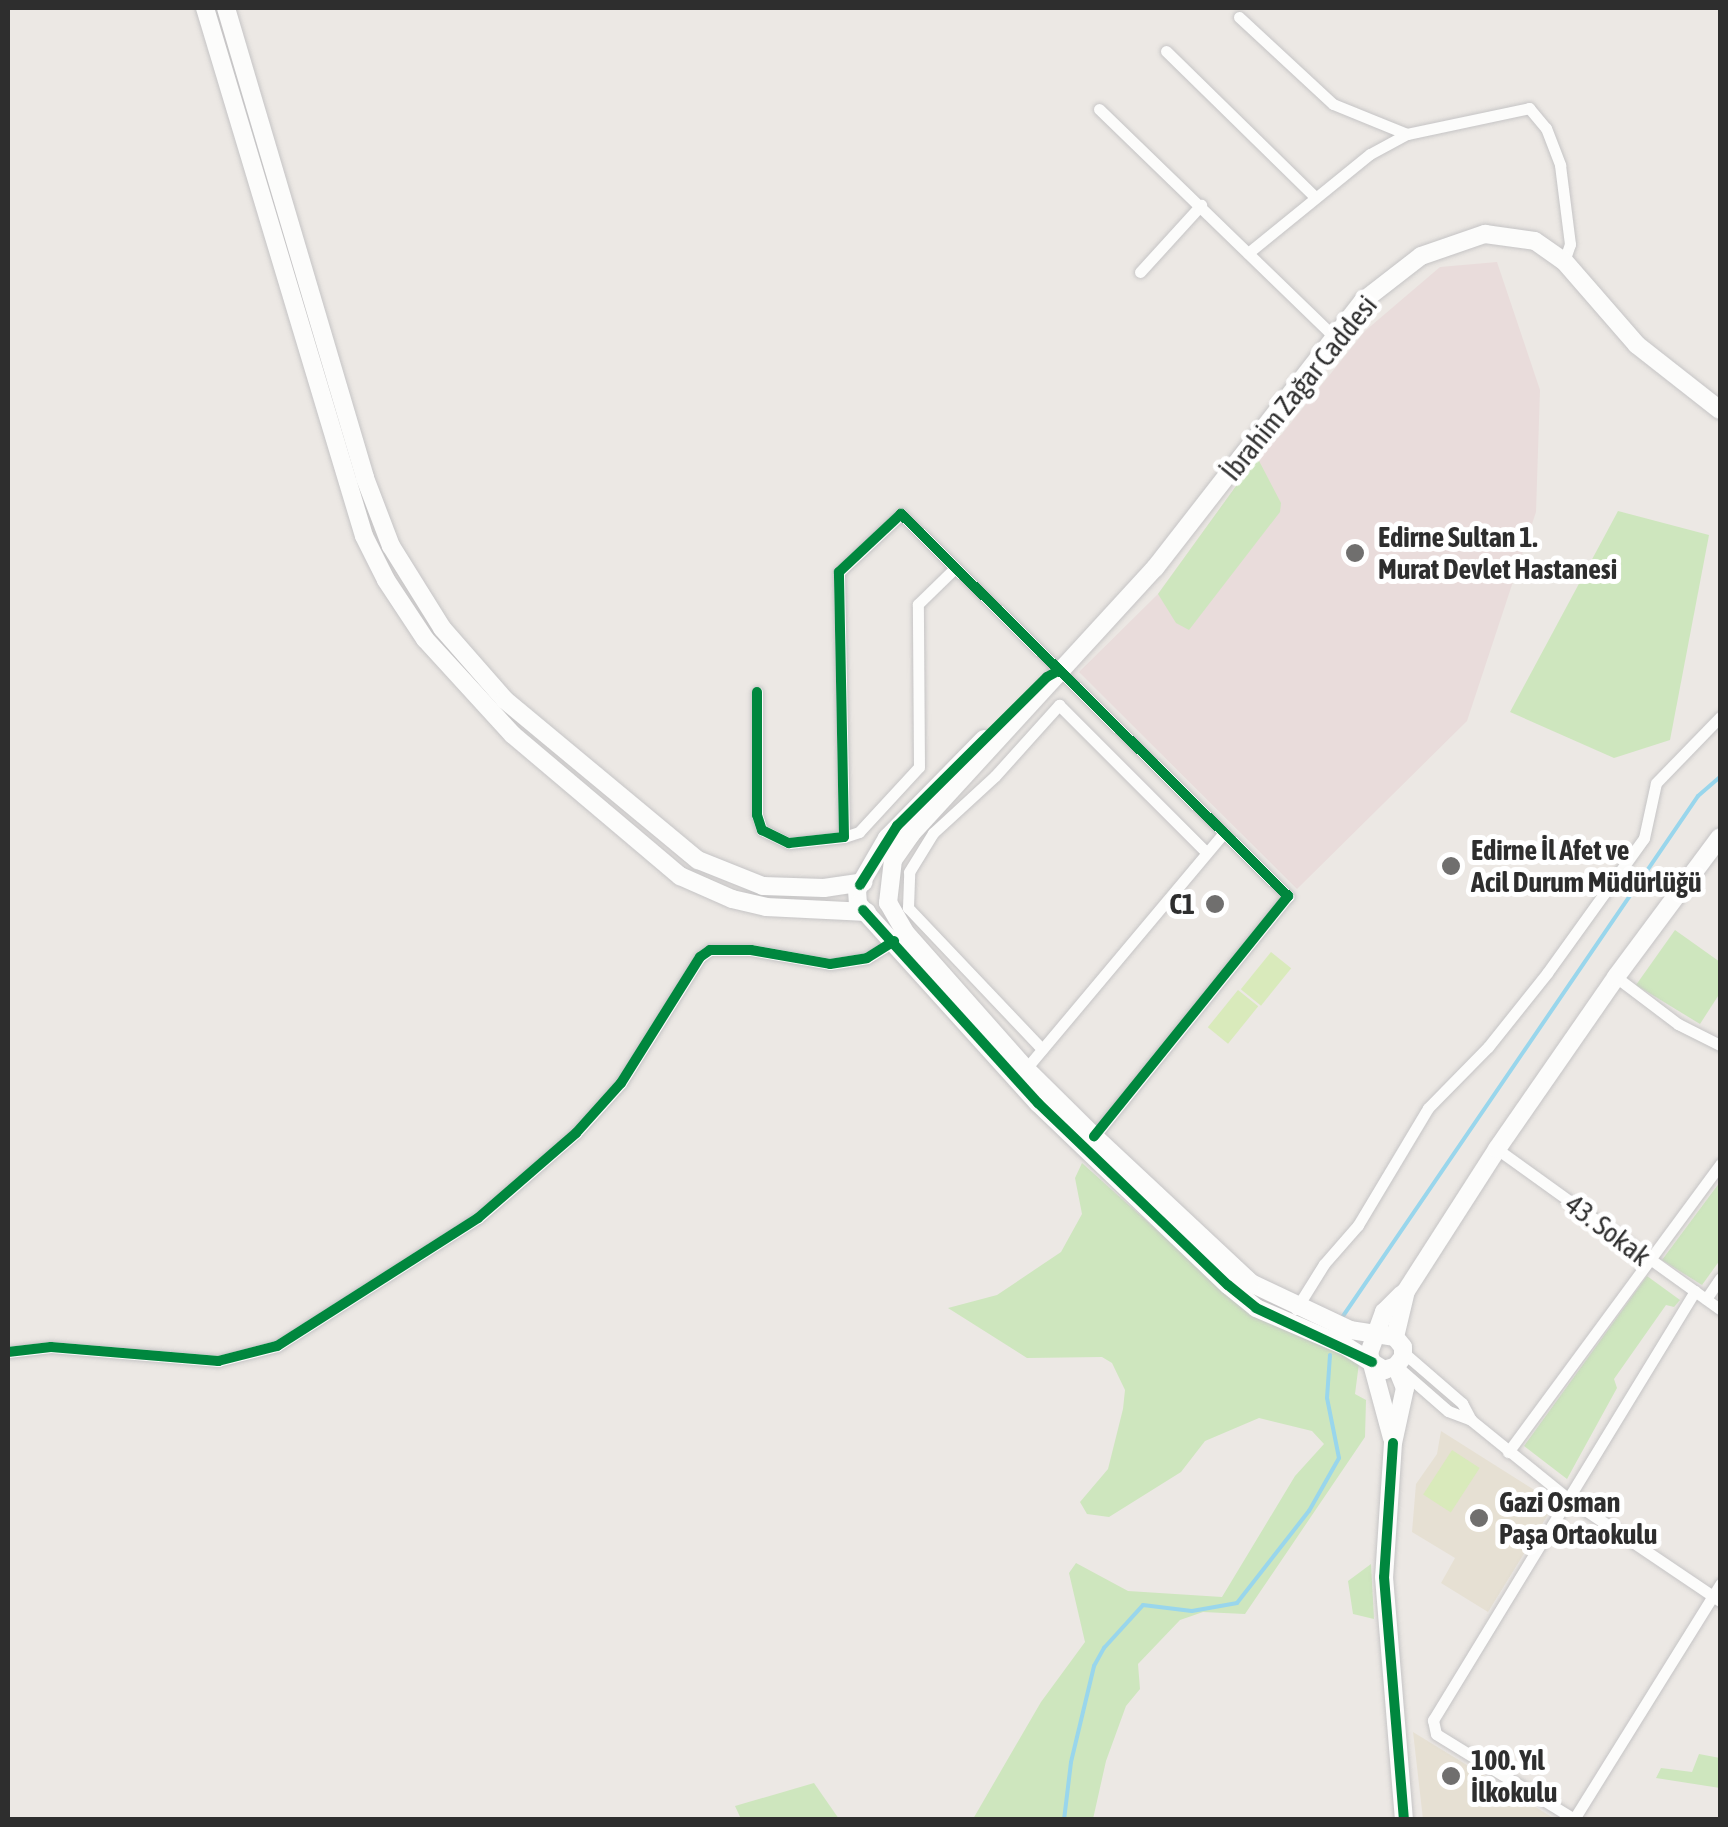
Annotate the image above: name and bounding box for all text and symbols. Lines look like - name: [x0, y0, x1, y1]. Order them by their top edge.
- street label: İbrahim Zağar Caddesi: [1214, 289, 1384, 487]
- place label: Edirne Sultan 1. Murat Devlet Hastanesi: [1378, 520, 1617, 586]
- marker: Edirne Sultan 1. Murat Devlet Hastanesi: [1342, 540, 1368, 566]
- place label: Edirne İl Afet ve Acil Durum Müdürlüğü: [1471, 833, 1702, 899]
- marker: Edirne İl Afet ve Acil Durum Müdürlüğü: [1440, 855, 1462, 877]
- place label: C1: [1169, 887, 1195, 921]
- marker: C1: [1204, 893, 1226, 915]
- street label: 43. Sokak: [1559, 1187, 1657, 1273]
- place label: Gazi Osman Paşa Ortaokulu: [1499, 1485, 1657, 1551]
- marker: Gazi Osman Paşa Ortaokulu: [1468, 1507, 1490, 1529]
- place label: 100. Yıl İlkokulu: [1471, 1743, 1557, 1809]
- marker: 100. Yıl İlkokulu: [1440, 1765, 1462, 1787]

